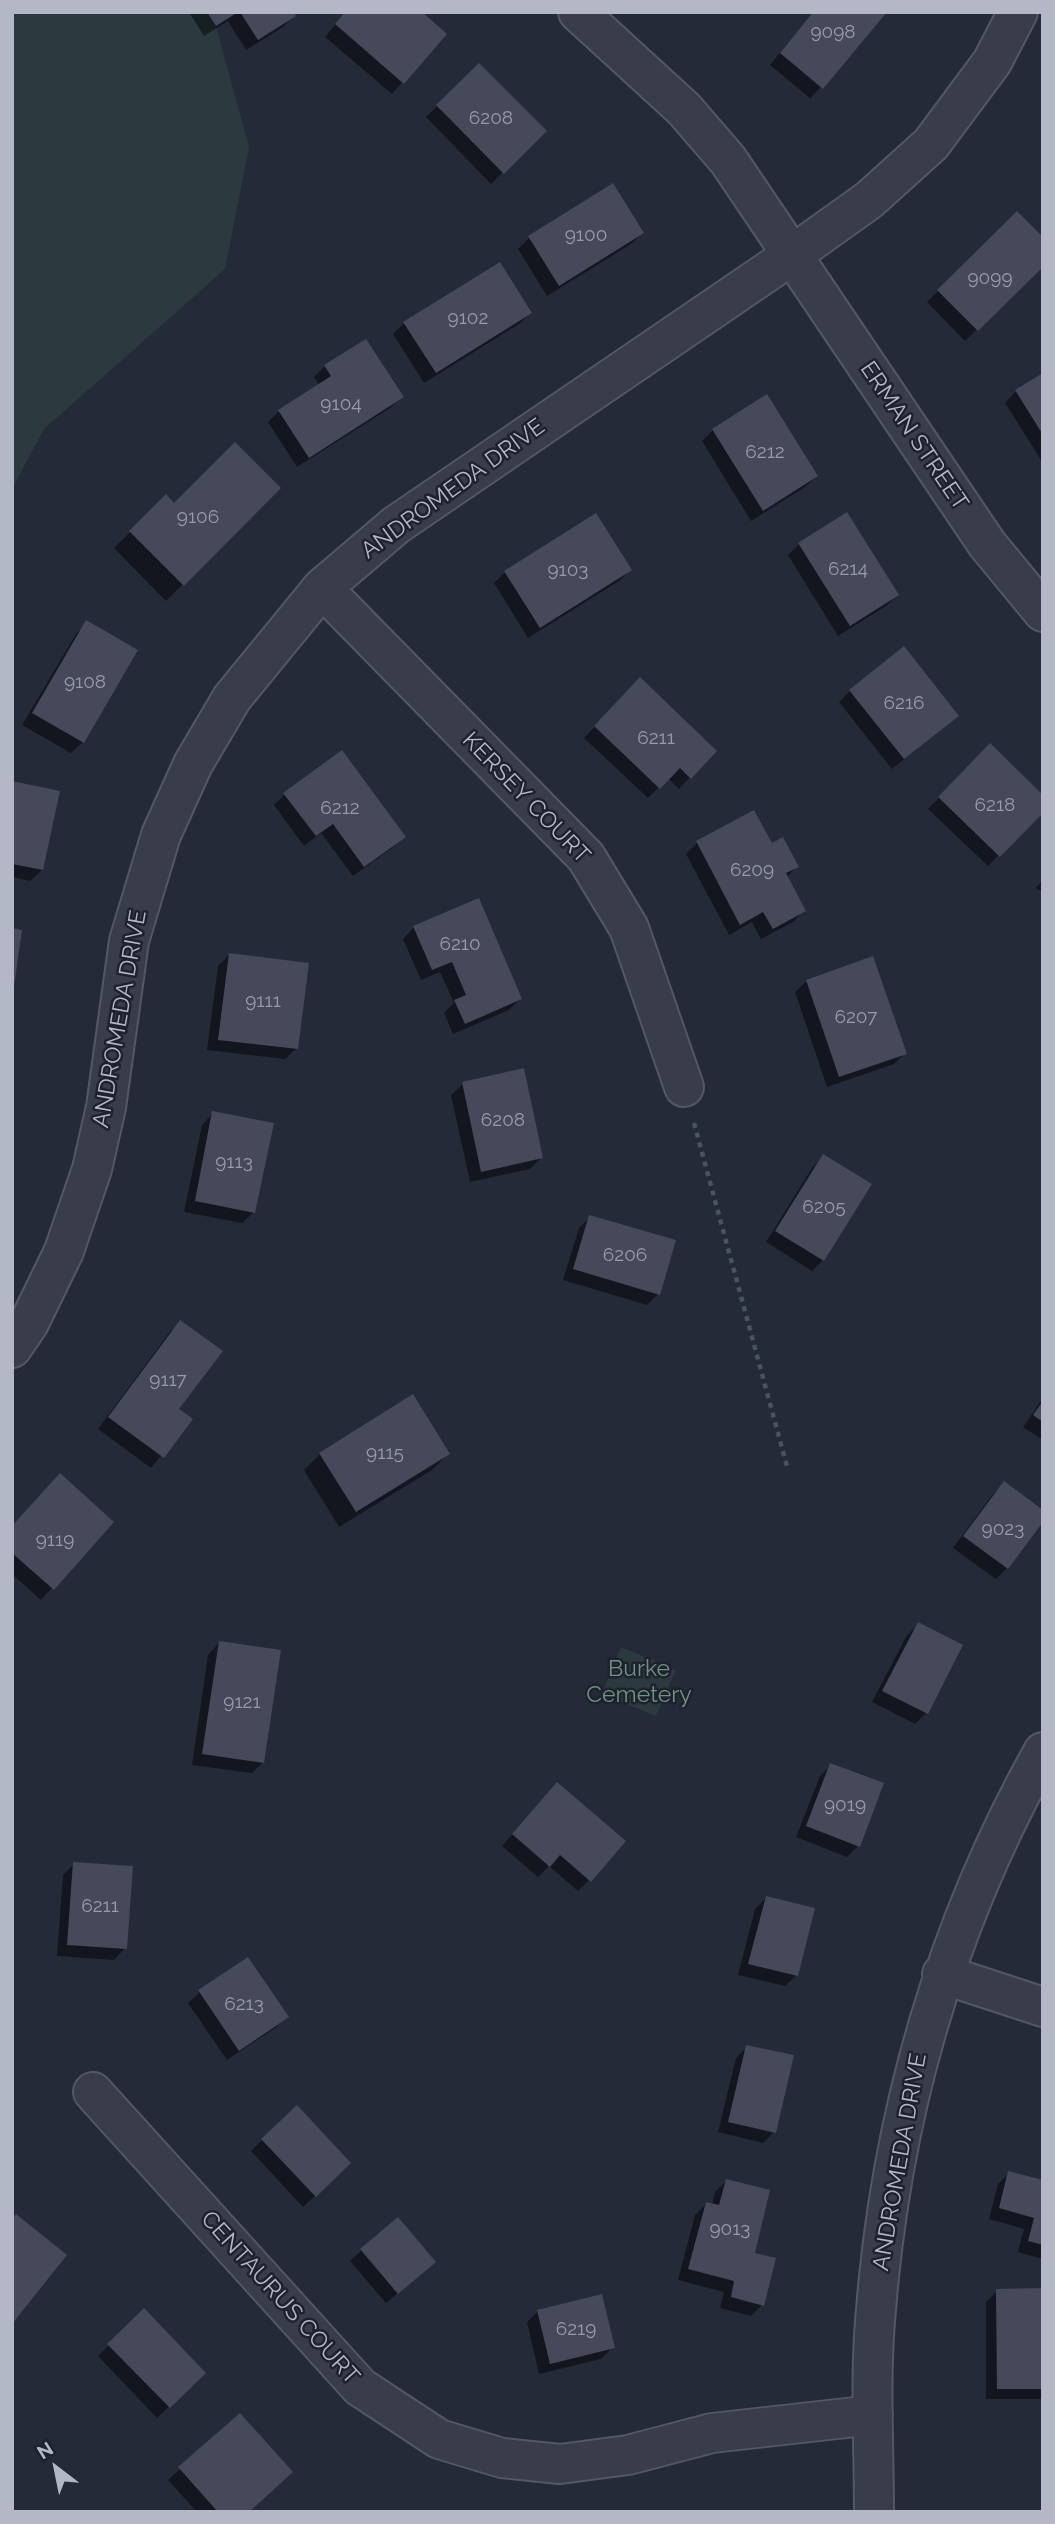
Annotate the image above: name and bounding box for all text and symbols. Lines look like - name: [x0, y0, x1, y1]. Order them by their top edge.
- house number: 9098: [810, 21, 856, 43]
- house number: 6208: [469, 107, 513, 129]
- house number: 9100: [565, 224, 607, 246]
- house number: 9099: [967, 267, 1013, 289]
- house number: 9102: [448, 307, 488, 329]
- street label: ERMAN STREET: [854, 356, 974, 516]
- house number: 9104: [320, 393, 362, 415]
- street label: ANDROMEDA DRIVE: [356, 413, 550, 565]
- house number: 6212: [745, 441, 785, 463]
- house number: 9106: [177, 506, 219, 528]
- house number: 6214: [828, 558, 868, 580]
- house number: 9103: [547, 559, 589, 581]
- house number: 9108: [64, 671, 106, 693]
- house number: 6216: [884, 692, 924, 714]
- street label: KERSEY COURT: [456, 727, 596, 869]
- house number: 6211: [637, 727, 675, 749]
- house number: 6218: [975, 794, 1015, 816]
- house number: 6212: [320, 797, 360, 819]
- house number: 6209: [730, 859, 774, 881]
- street label: ANDROMEDA DRIVE: [87, 908, 153, 1130]
- house number: 6210: [439, 933, 481, 955]
- house number: 9111: [245, 990, 281, 1012]
- house number: 6207: [834, 1006, 878, 1028]
- house number: 6208: [481, 1109, 525, 1131]
- house number: 9113: [215, 1151, 253, 1173]
- house number: 6205: [802, 1196, 846, 1218]
- house number: 6206: [603, 1244, 647, 1266]
- house number: 9117: [149, 1369, 187, 1391]
- house number: 9115: [366, 1442, 404, 1464]
- house number: 9023: [982, 1518, 1024, 1540]
- house number: 9119: [36, 1529, 74, 1551]
- park label: Burke Cemetery: [586, 1655, 692, 1709]
- house number: 9121: [223, 1691, 261, 1713]
- house number: 9019: [824, 1794, 866, 1816]
- house number: 6211: [81, 1895, 119, 1917]
- house number: 6213: [224, 1993, 264, 2015]
- street label: ANDROMEDA DRIVE: [867, 2051, 933, 2273]
- street label: CENTAURUS COURT: [195, 2206, 365, 2390]
- house number: 9013: [709, 2218, 751, 2240]
- house number: 6219: [556, 2318, 596, 2340]
- north arrow: [21, 2433, 91, 2503]
- text: N: [33, 2437, 57, 2463]

